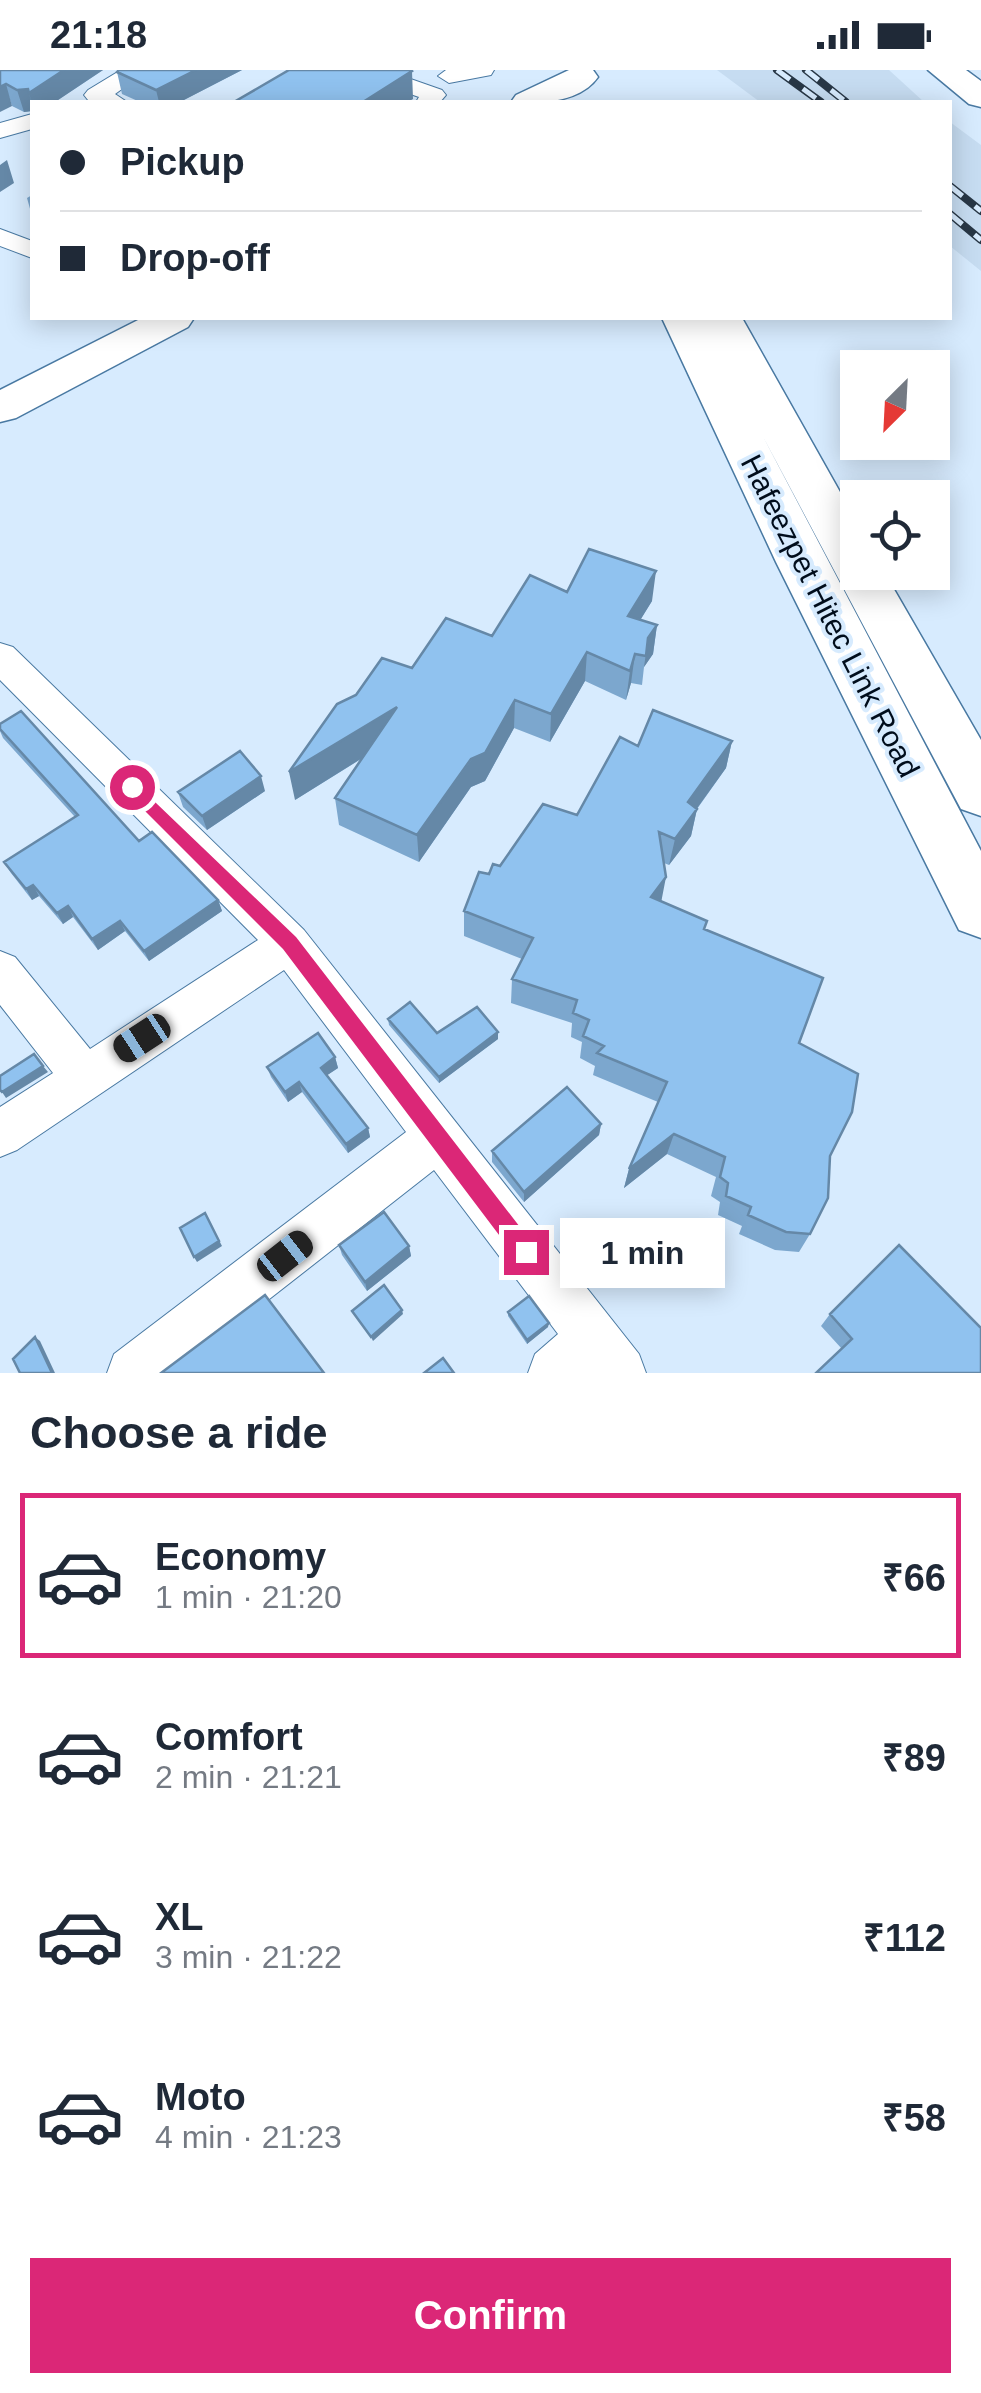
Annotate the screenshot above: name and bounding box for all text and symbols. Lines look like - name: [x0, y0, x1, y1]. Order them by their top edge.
- text: 21:18: [50, 14, 147, 56]
- text: Pickup: [120, 141, 245, 183]
- text: Drop-off: [120, 237, 270, 279]
- north arrow: [840, 350, 950, 460]
- map controls: [840, 350, 950, 590]
- street label: Hafeezpet Hitec Link Road: [735, 449, 926, 782]
- button: locate: [840, 480, 950, 590]
- route start: [110, 765, 155, 810]
- car: [109, 1009, 175, 1067]
- callout: 1 min: [561, 1217, 726, 1287]
- car: [252, 1226, 318, 1286]
- route end: [504, 1230, 549, 1275]
- text: 1 min: [601, 1235, 684, 1271]
- text: Choose a ride: [30, 1407, 328, 1458]
- icon: car: [35, 1531, 125, 1621]
- text: Economy: [155, 1536, 326, 1578]
- text: ₹66: [882, 1557, 946, 1599]
- text: 1 min · 21:20: [155, 1579, 342, 1615]
- icon: car: [35, 1711, 125, 1801]
- text: Comfort: [155, 1716, 303, 1758]
- text: ₹89: [882, 1737, 946, 1779]
- text: 2 min · 21:21: [155, 1759, 342, 1795]
- icon: car: [35, 1891, 125, 1981]
- text: XL: [155, 1896, 204, 1938]
- text: ₹112: [863, 1917, 946, 1959]
- text: 3 min · 21:22: [155, 1939, 342, 1975]
- icon: car: [35, 2071, 125, 2161]
- text: Moto: [155, 2076, 246, 2118]
- text: ₹58: [882, 2097, 946, 2139]
- text: 4 min · 21:23: [155, 2119, 342, 2155]
- button: Confirm: [30, 2258, 951, 2373]

